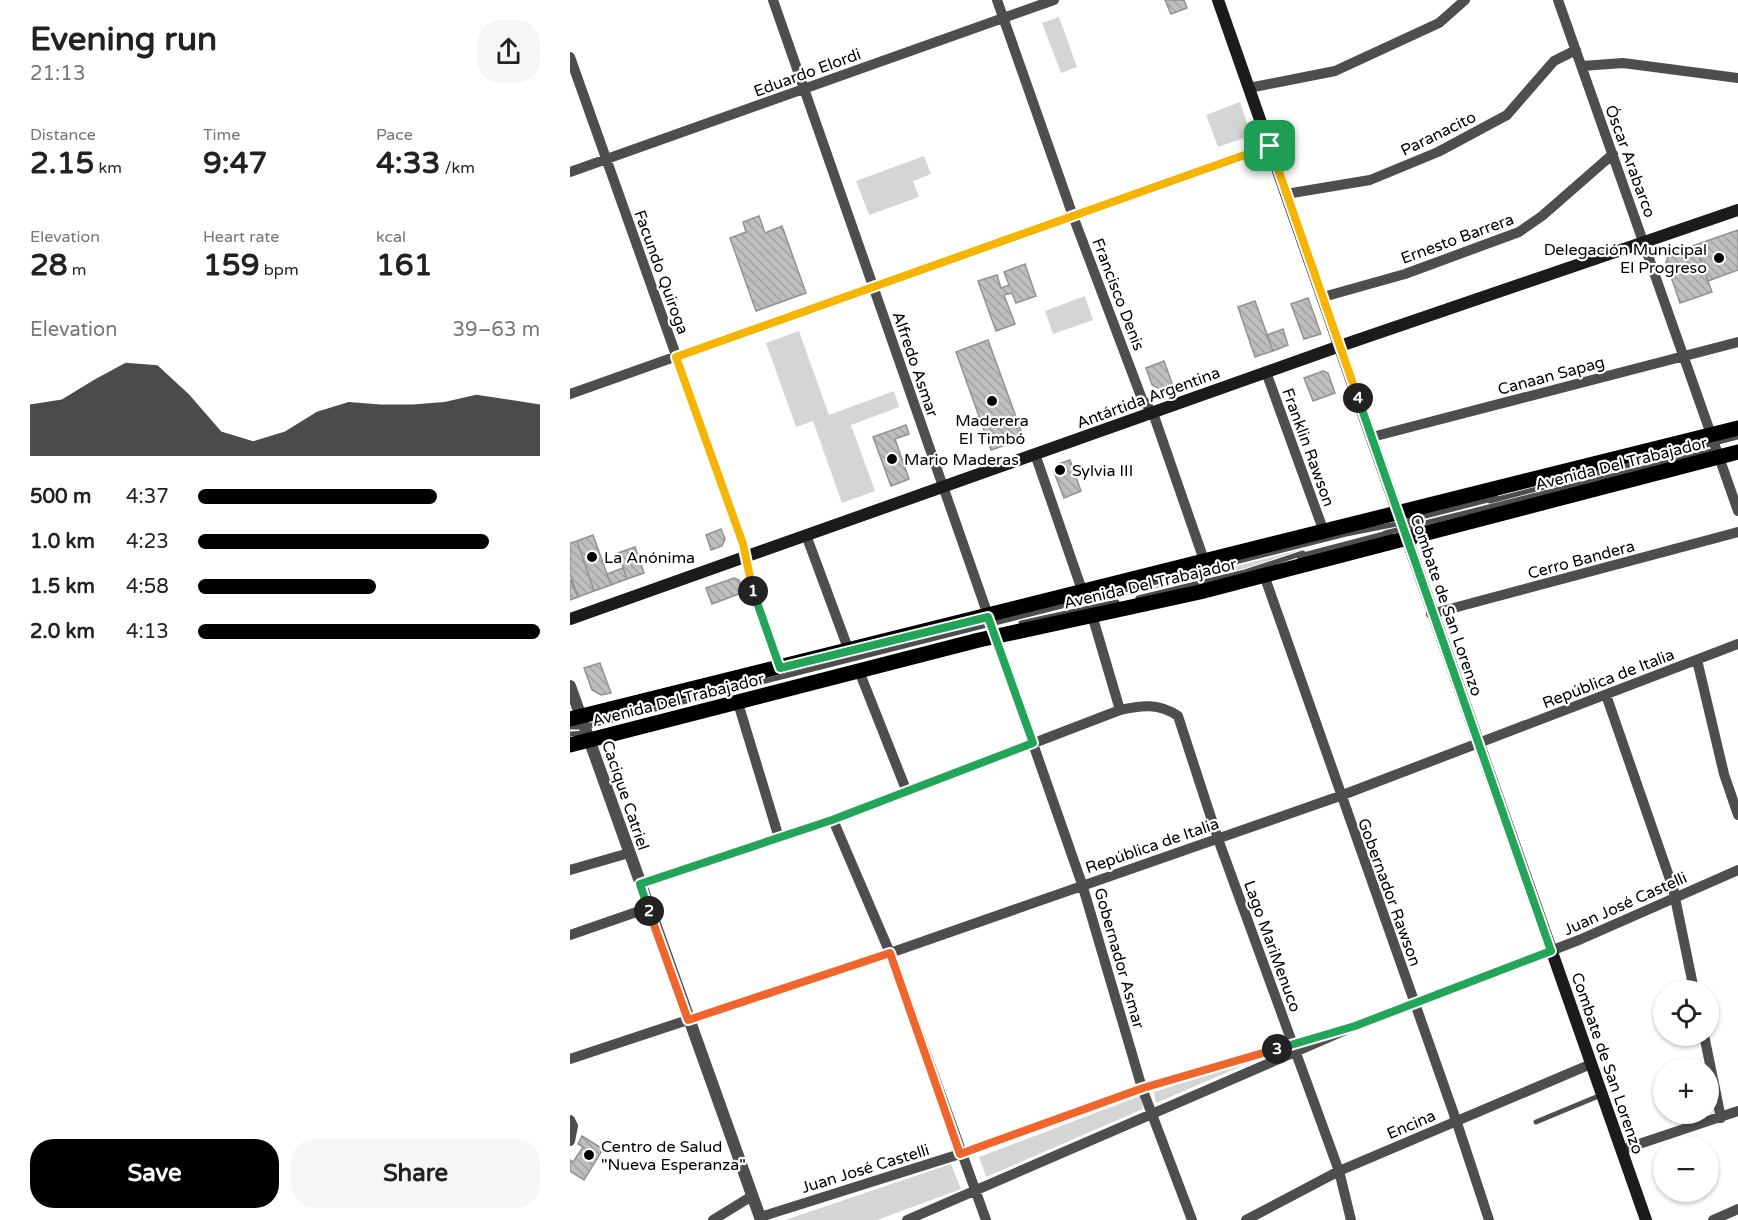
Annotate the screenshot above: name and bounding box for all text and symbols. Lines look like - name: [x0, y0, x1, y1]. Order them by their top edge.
- text: Evening run: [30, 20, 217, 59]
- button: share: [477, 20, 540, 83]
- street label: Eduardo Elordi: [751, 44, 864, 102]
- text: 21:13: [30, 62, 85, 86]
- street label: Óscar Arabarco: [1600, 102, 1660, 220]
- street label: Paranacito: [1397, 107, 1479, 161]
- pin: [1244, 120, 1295, 171]
- text: Distance: [30, 125, 96, 145]
- text: Time: [203, 125, 240, 145]
- text: Pace: [376, 125, 413, 145]
- icon: arrive: [1253, 129, 1286, 162]
- text: 2.15: [30, 145, 94, 182]
- text: 9:47: [203, 145, 267, 182]
- text: 4:33: [376, 145, 440, 182]
- text: km: [94, 158, 122, 178]
- text: /km: [440, 158, 475, 178]
- street label: Facundo Quiroga: [629, 207, 693, 337]
- street label: Ernesto Barrera: [1398, 209, 1517, 269]
- text: Elevation: [30, 227, 100, 247]
- text: Heart rate: [203, 227, 279, 247]
- text: kcal: [376, 227, 406, 247]
- street label: Francisco Denis: [1087, 235, 1149, 353]
- place label: Delegación Municipal El Progreso: [1544, 240, 1707, 278]
- text: 28: [30, 247, 68, 284]
- text: 159: [203, 247, 260, 284]
- text: 161: [376, 247, 433, 284]
- marker: Delegación Municipal El Progreso: [1712, 251, 1726, 265]
- text: m: [68, 260, 87, 280]
- text: bpm: [260, 260, 299, 280]
- street label: Alfredo Asmar: [888, 309, 943, 421]
- text: Elevation: [30, 318, 117, 342]
- text: 39–63 m: [453, 318, 540, 342]
- street label: Canaan Sapag: [1496, 352, 1607, 400]
- street label: Antártida Argentina: [1074, 363, 1223, 433]
- pin: 4: [1343, 383, 1373, 413]
- street label: Franklin Rawson: [1277, 385, 1339, 509]
- text: 4: [1353, 388, 1363, 408]
- marker: Maderera El Timbó: [985, 394, 999, 408]
- place label: Maderera El Timbó: [955, 411, 1029, 449]
- street label: Avenida Del Trabajador: [1533, 433, 1710, 495]
- place label: Mario Maderas: [904, 450, 1019, 470]
- marker: Mario Maderas: [885, 452, 899, 466]
- place label: Sylvia III: [1072, 461, 1133, 481]
- marker: Sylvia III: [1053, 463, 1067, 477]
- text: 500 m: [30, 485, 91, 509]
- text: 4:37: [126, 485, 169, 509]
- street label: Combate de San Lorenzo: [1406, 512, 1487, 699]
- text: 1.0 km: [30, 530, 95, 554]
- text: 4:23: [126, 530, 169, 554]
- street label: Cerro Bandera: [1526, 536, 1637, 584]
- place label: La Anónima: [604, 548, 695, 568]
- marker: La Anónima: [585, 550, 599, 564]
- street label: Avenida Del Trabajador: [1062, 554, 1239, 614]
- text: 1.5 km: [30, 575, 95, 599]
- text: 4:58: [126, 575, 169, 599]
- pin: 1: [738, 576, 768, 606]
- text: 1: [748, 581, 758, 601]
- text: 2.0 km: [30, 620, 95, 644]
- text: 4:13: [126, 620, 169, 644]
- street label: República de Italia: [1540, 645, 1677, 713]
- street label: Avenida Del Trabajador: [590, 669, 767, 731]
- street label: Cacique Catriel: [597, 738, 653, 853]
- street label: República de Italia: [1083, 814, 1222, 878]
- street label: Gobernador Rawson: [1353, 816, 1425, 969]
- street label: Juan José Castelli: [1561, 868, 1690, 940]
- street label: Lago MariMenuco: [1239, 878, 1305, 1015]
- street label: Gobernador Asmar: [1089, 886, 1149, 1032]
- pin: 2: [634, 896, 664, 926]
- text: 2: [644, 901, 654, 921]
- street label: Combate de San Lorenzo: [1567, 970, 1648, 1157]
- map controls: [1653, 980, 1719, 1202]
- button: locate: [1653, 980, 1719, 1046]
- pin: 3: [1262, 1034, 1292, 1064]
- text: 3: [1272, 1039, 1282, 1059]
- button: +: [1653, 1058, 1719, 1124]
- street label: Encina: [1384, 1106, 1439, 1144]
- button: −: [1653, 1136, 1719, 1202]
- place label: Centro de Salud "Nueva Esperanza": [601, 1137, 746, 1175]
- button: Save: [30, 1139, 279, 1208]
- button: Share: [291, 1139, 540, 1208]
- street label: Juan José Castelli: [799, 1140, 932, 1198]
- marker: Centro de Salud "Nueva Esperanza": [582, 1148, 596, 1162]

